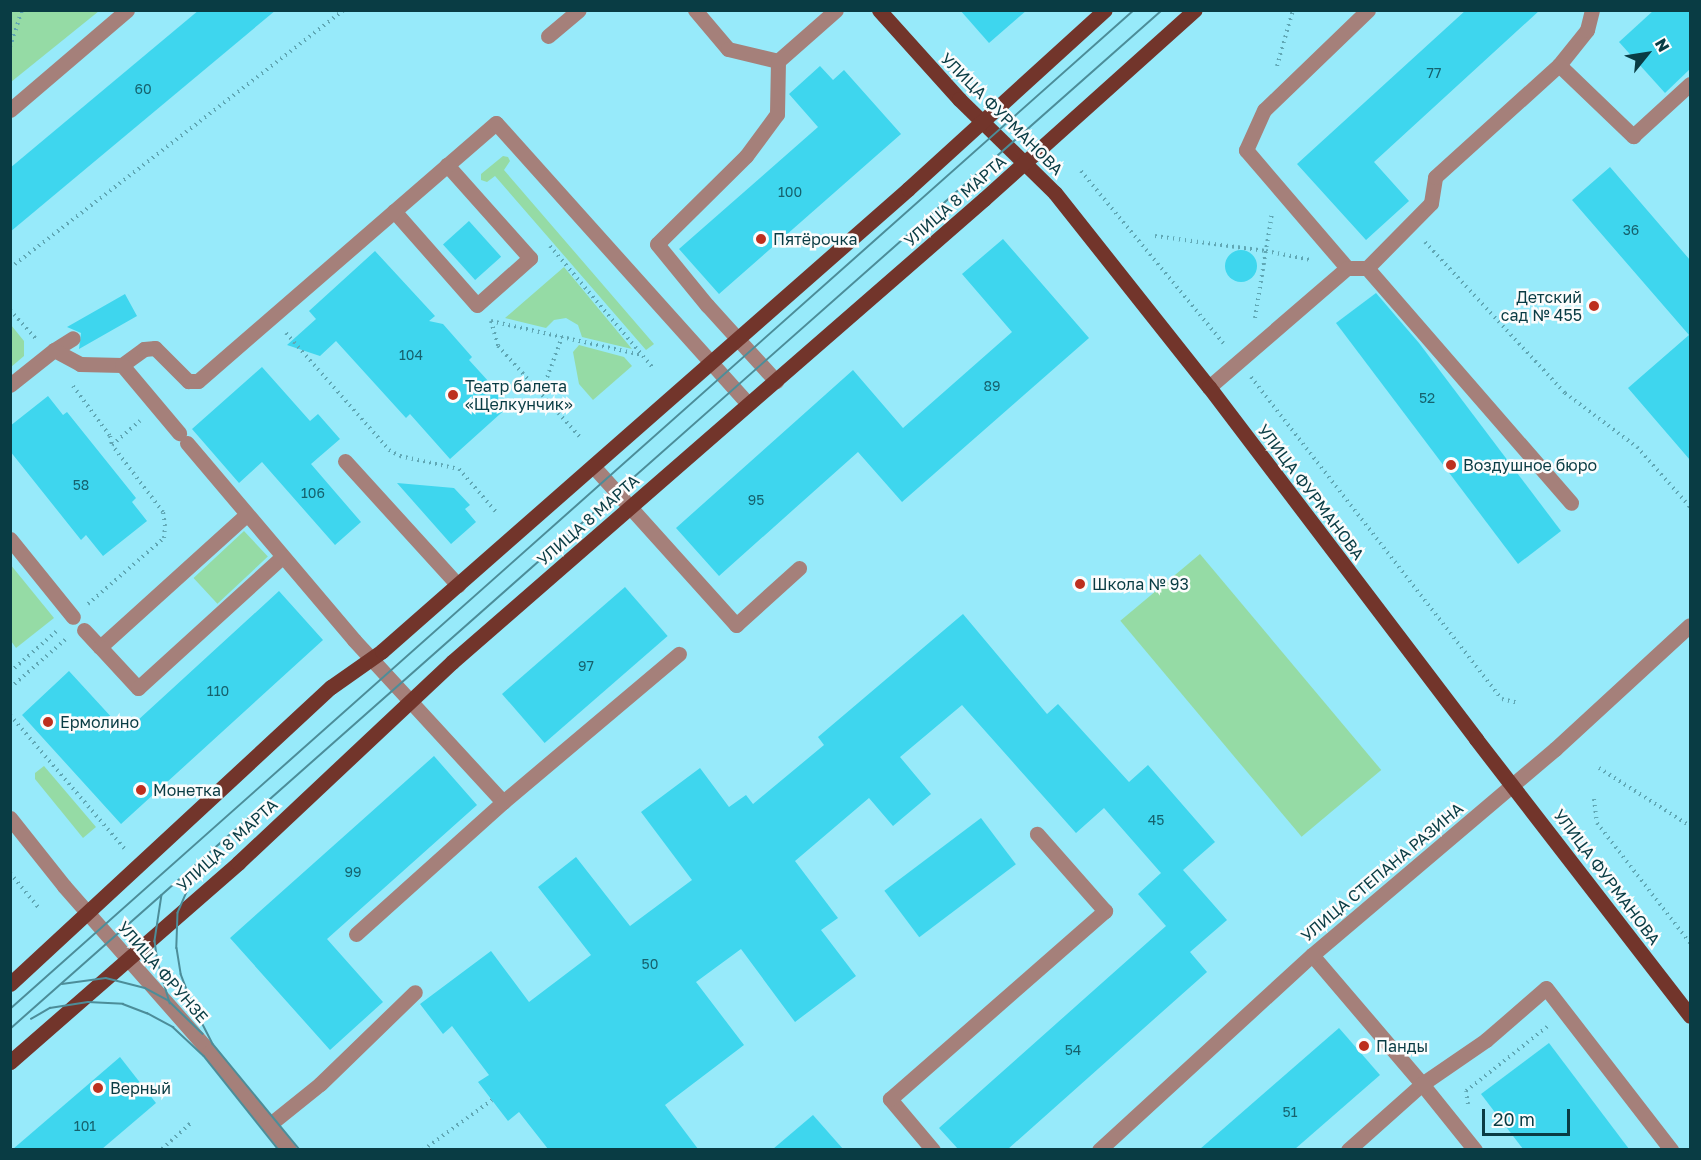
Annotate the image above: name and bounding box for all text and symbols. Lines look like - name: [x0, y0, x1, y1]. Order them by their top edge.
- north arrow: [1617, 24, 1677, 84]
- text: N: [1651, 35, 1674, 55]
- street label: УЛИЦА ФУРМАНОВА: [937, 49, 1067, 179]
- house number: 77: [1427, 65, 1441, 81]
- house number: 60: [134, 81, 152, 97]
- street label: УЛИЦА 8 МАРТА: [900, 152, 1010, 250]
- house number: 100: [778, 184, 802, 200]
- house number: 36: [1623, 222, 1639, 238]
- place label: Пятёрочка: [773, 229, 857, 249]
- marker: Пятёрочка: [754, 232, 768, 246]
- place label: Детский сад № 455: [1501, 287, 1582, 325]
- marker: Детский сад № 455: [1587, 299, 1601, 313]
- house number: 104: [399, 347, 423, 363]
- place label: Театр балета «Щелкунчик»: [465, 376, 573, 414]
- house number: 89: [983, 378, 1001, 394]
- marker: Театр балета «Щелкунчик»: [446, 388, 460, 402]
- house number: 52: [1419, 390, 1435, 406]
- street label: УЛИЦА ФУРМАНОВА: [1254, 420, 1368, 564]
- place label: Воздушное бюро: [1463, 455, 1597, 475]
- marker: Воздушное бюро: [1444, 458, 1458, 472]
- street label: УЛИЦА 8 МАРТА: [533, 471, 643, 569]
- house number: 58: [73, 477, 89, 493]
- house number: 106: [301, 485, 325, 501]
- house number: 95: [748, 492, 764, 508]
- place label: Школа № 93: [1092, 574, 1189, 594]
- marker: Школа № 93: [1073, 577, 1087, 591]
- house number: 97: [578, 658, 594, 674]
- house number: 110: [207, 683, 229, 699]
- place label: Ермолино: [60, 712, 139, 732]
- marker: Ермолино: [41, 715, 55, 729]
- place label: Монетка: [153, 780, 221, 800]
- marker: Монетка: [134, 783, 148, 797]
- street label: УЛИЦА 8 МАРТА: [173, 795, 281, 895]
- street label: УЛИЦА СТЕПАНА РАЗИНА: [1297, 799, 1467, 945]
- street label: УЛИЦА ФУРМАНОВА: [1550, 805, 1664, 949]
- house number: 45: [1148, 812, 1164, 828]
- house number: 99: [345, 864, 361, 880]
- street label: УЛИЦА ФРУНЗЕ: [114, 917, 212, 1027]
- house number: 50: [642, 956, 658, 972]
- place label: Панды: [1376, 1036, 1428, 1056]
- marker: Панды: [1357, 1039, 1371, 1053]
- house number: 54: [1065, 1042, 1081, 1058]
- place label: Верный: [110, 1078, 171, 1098]
- marker: Верный: [91, 1081, 105, 1095]
- scale bar: [1485, 1097, 1574, 1135]
- house number: 51: [1283, 1104, 1297, 1120]
- text: 20 m: [1493, 1108, 1535, 1130]
- house number: 101: [74, 1118, 96, 1134]

